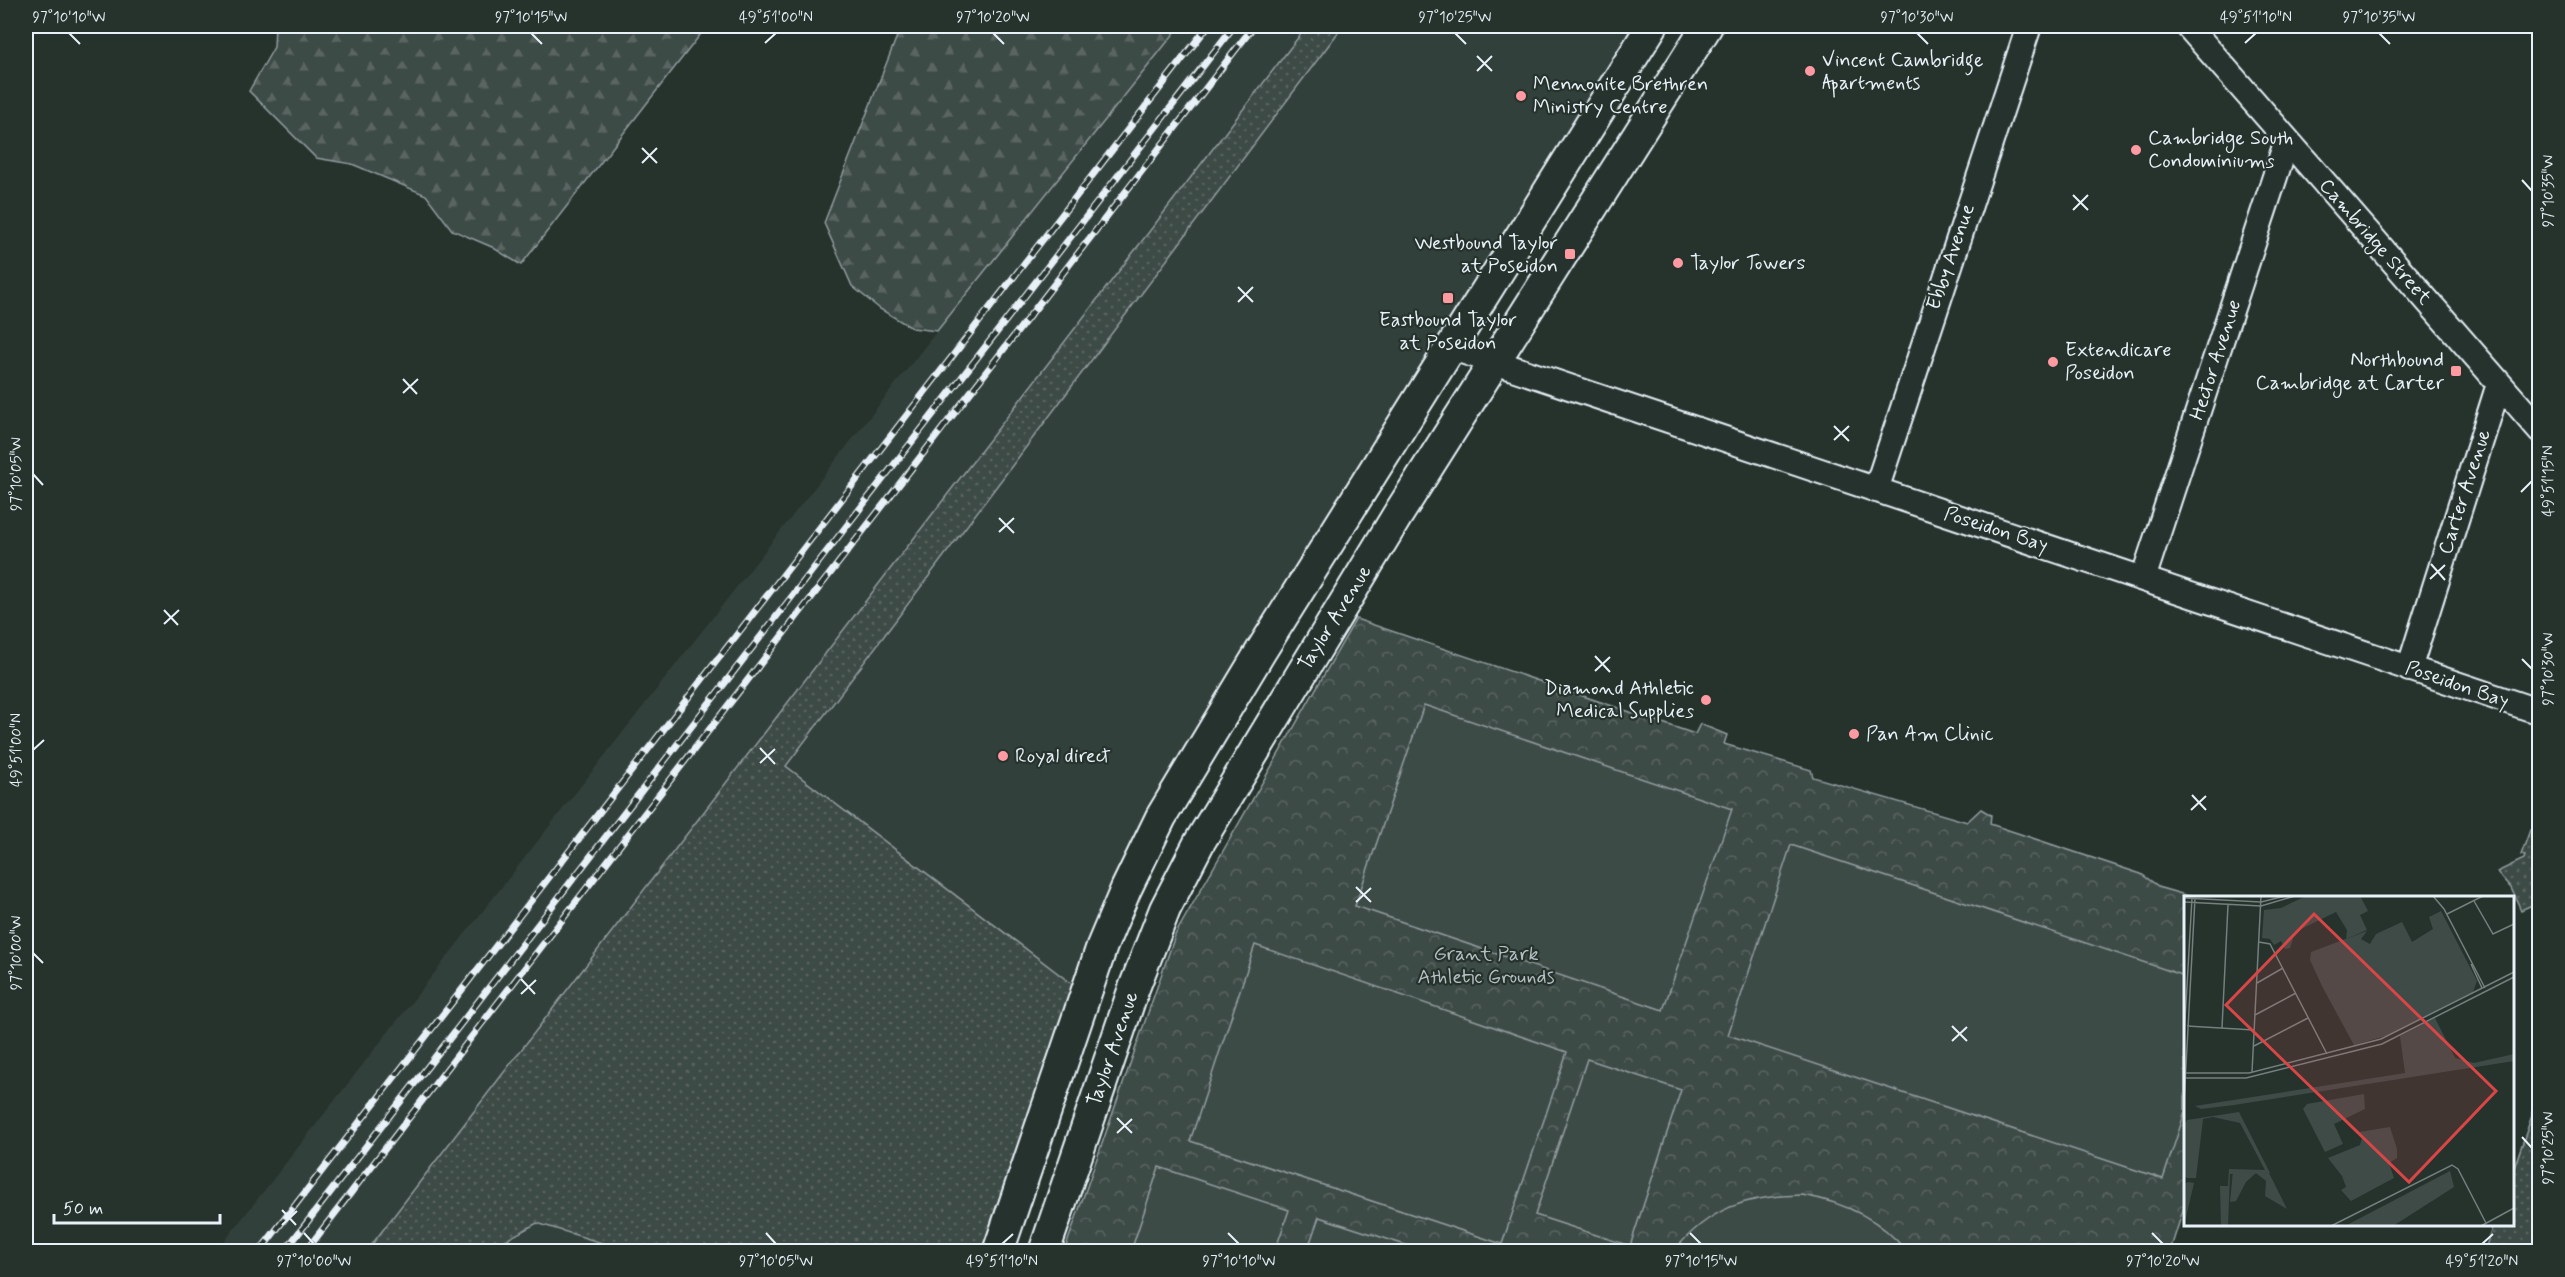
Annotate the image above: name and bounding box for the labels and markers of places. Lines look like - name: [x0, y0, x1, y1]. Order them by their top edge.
- place label: Vincent Cambridge Apartments: [1822, 47, 1983, 98]
- marker: Vincent Cambridge Apartments: [1803, 64, 1817, 78]
- place label: Mennonite Brethren Ministry Centre: [1533, 71, 1708, 121]
- marker: Mennonite Brethren Ministry Centre: [1514, 89, 1528, 103]
- place label: Cambridge South Condominiums: [2148, 125, 2293, 175]
- marker: Cambridge South Condominiums: [2129, 143, 2143, 157]
- place label: Westbound Taylor at Poseidon: [1414, 230, 1558, 280]
- marker: Westbound Taylor at Poseidon: [1563, 247, 1577, 261]
- place label: Taylor Towers: [1690, 250, 1805, 277]
- marker: Taylor Towers: [1671, 256, 1685, 270]
- marker: Eastbound Taylor at Poseidon: [1441, 291, 1455, 305]
- place label: Eastbound Taylor at Poseidon: [1379, 307, 1517, 357]
- place label: Extendicare Poseidon: [2065, 337, 2172, 387]
- place label: Northbound Cambridge at Carter: [2255, 347, 2445, 398]
- marker: Extendicare Poseidon: [2046, 355, 2060, 369]
- marker: Northbound Cambridge at Carter: [2449, 364, 2463, 378]
- place label: Diamond Athletic Medical Supplies: [1544, 675, 1694, 725]
- marker: Diamond Athletic Medical Supplies: [1699, 693, 1713, 707]
- place label: Pan Am Clinic: [1866, 721, 1994, 748]
- marker: Pan Am Clinic: [1847, 727, 1861, 741]
- place label: Royal direct: [1015, 743, 1111, 770]
- marker: Royal direct: [996, 749, 1010, 763]

